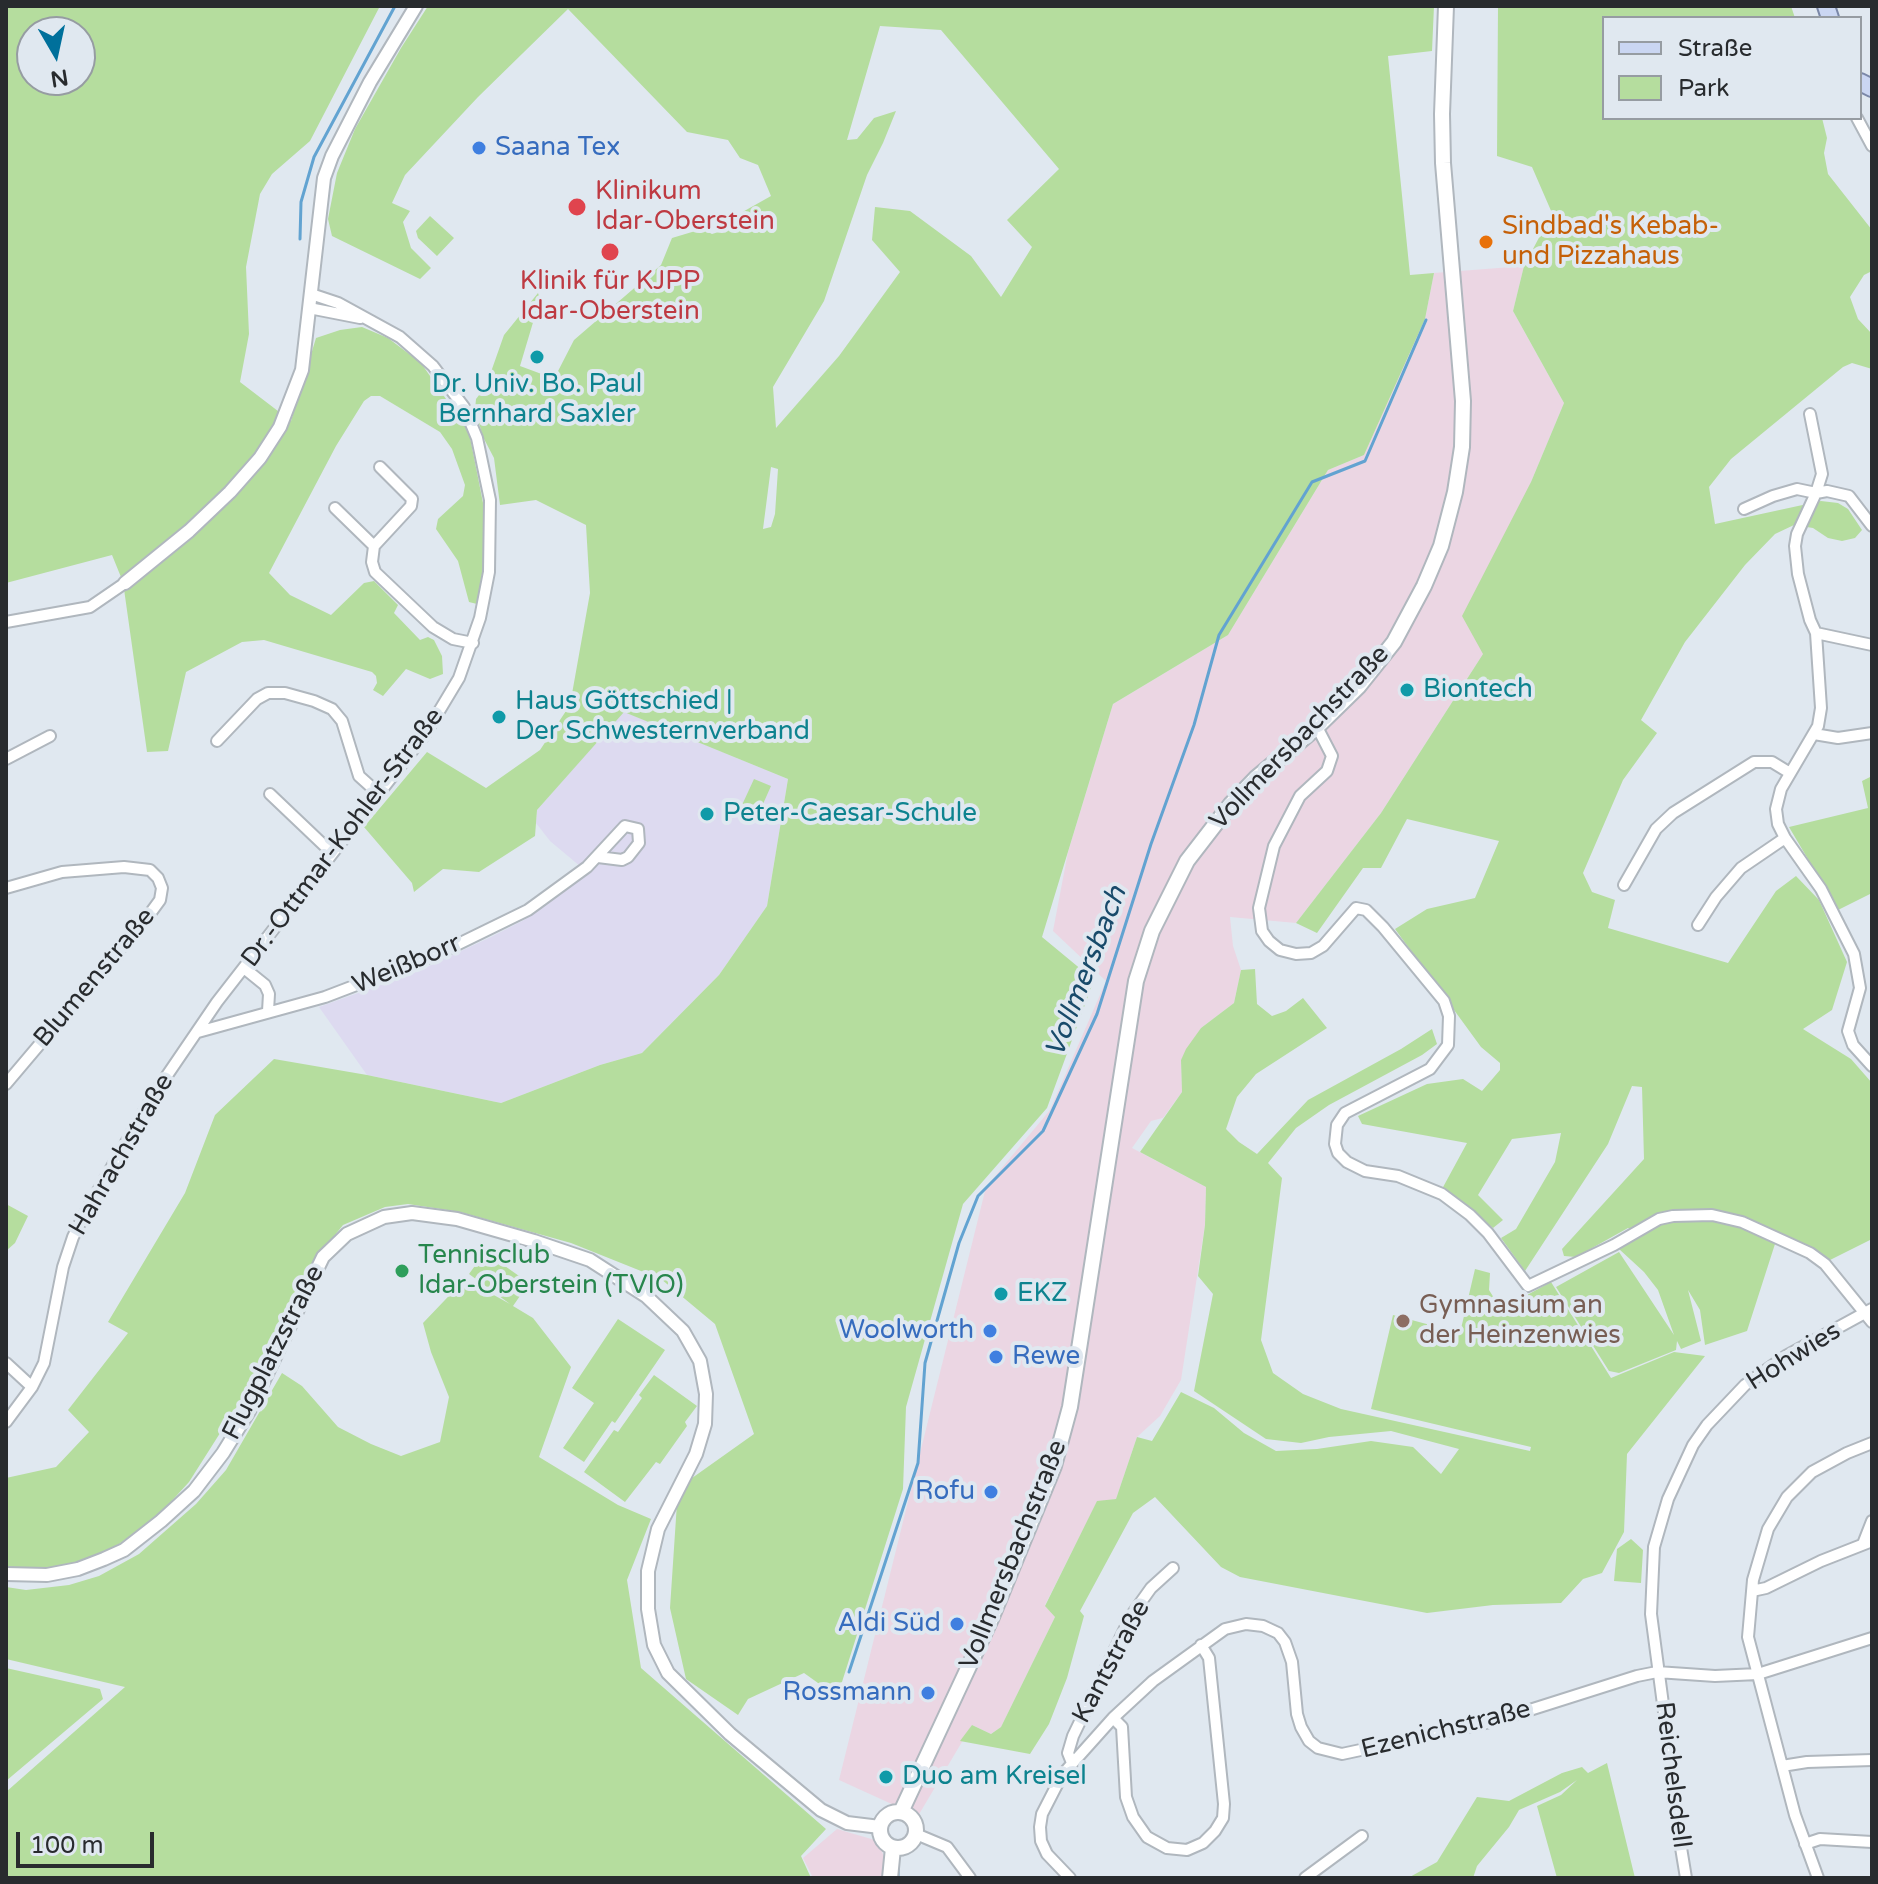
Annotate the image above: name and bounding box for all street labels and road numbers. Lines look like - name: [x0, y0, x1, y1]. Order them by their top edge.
- street label: Vollmersbachstraße: [1204, 639, 1396, 837]
- street label: Dr.-Ottmar-Kohler-Straße: [235, 702, 451, 974]
- street label: Blumenstraße: [28, 902, 162, 1054]
- street label: Weißborr: [348, 928, 466, 1002]
- street label: Hahrachstraße: [63, 1069, 181, 1241]
- street label: Flugplatzstraße: [217, 1260, 331, 1446]
- street label: Hohwies: [1741, 1316, 1847, 1398]
- street label: Vollmersbachstraße: [954, 1436, 1074, 1674]
- street label: Kantstraße: [1067, 1595, 1157, 1729]
- street label: Ezenichstraße: [1358, 1694, 1534, 1766]
- street label: Reichelsdell: [1648, 1700, 1696, 1850]

